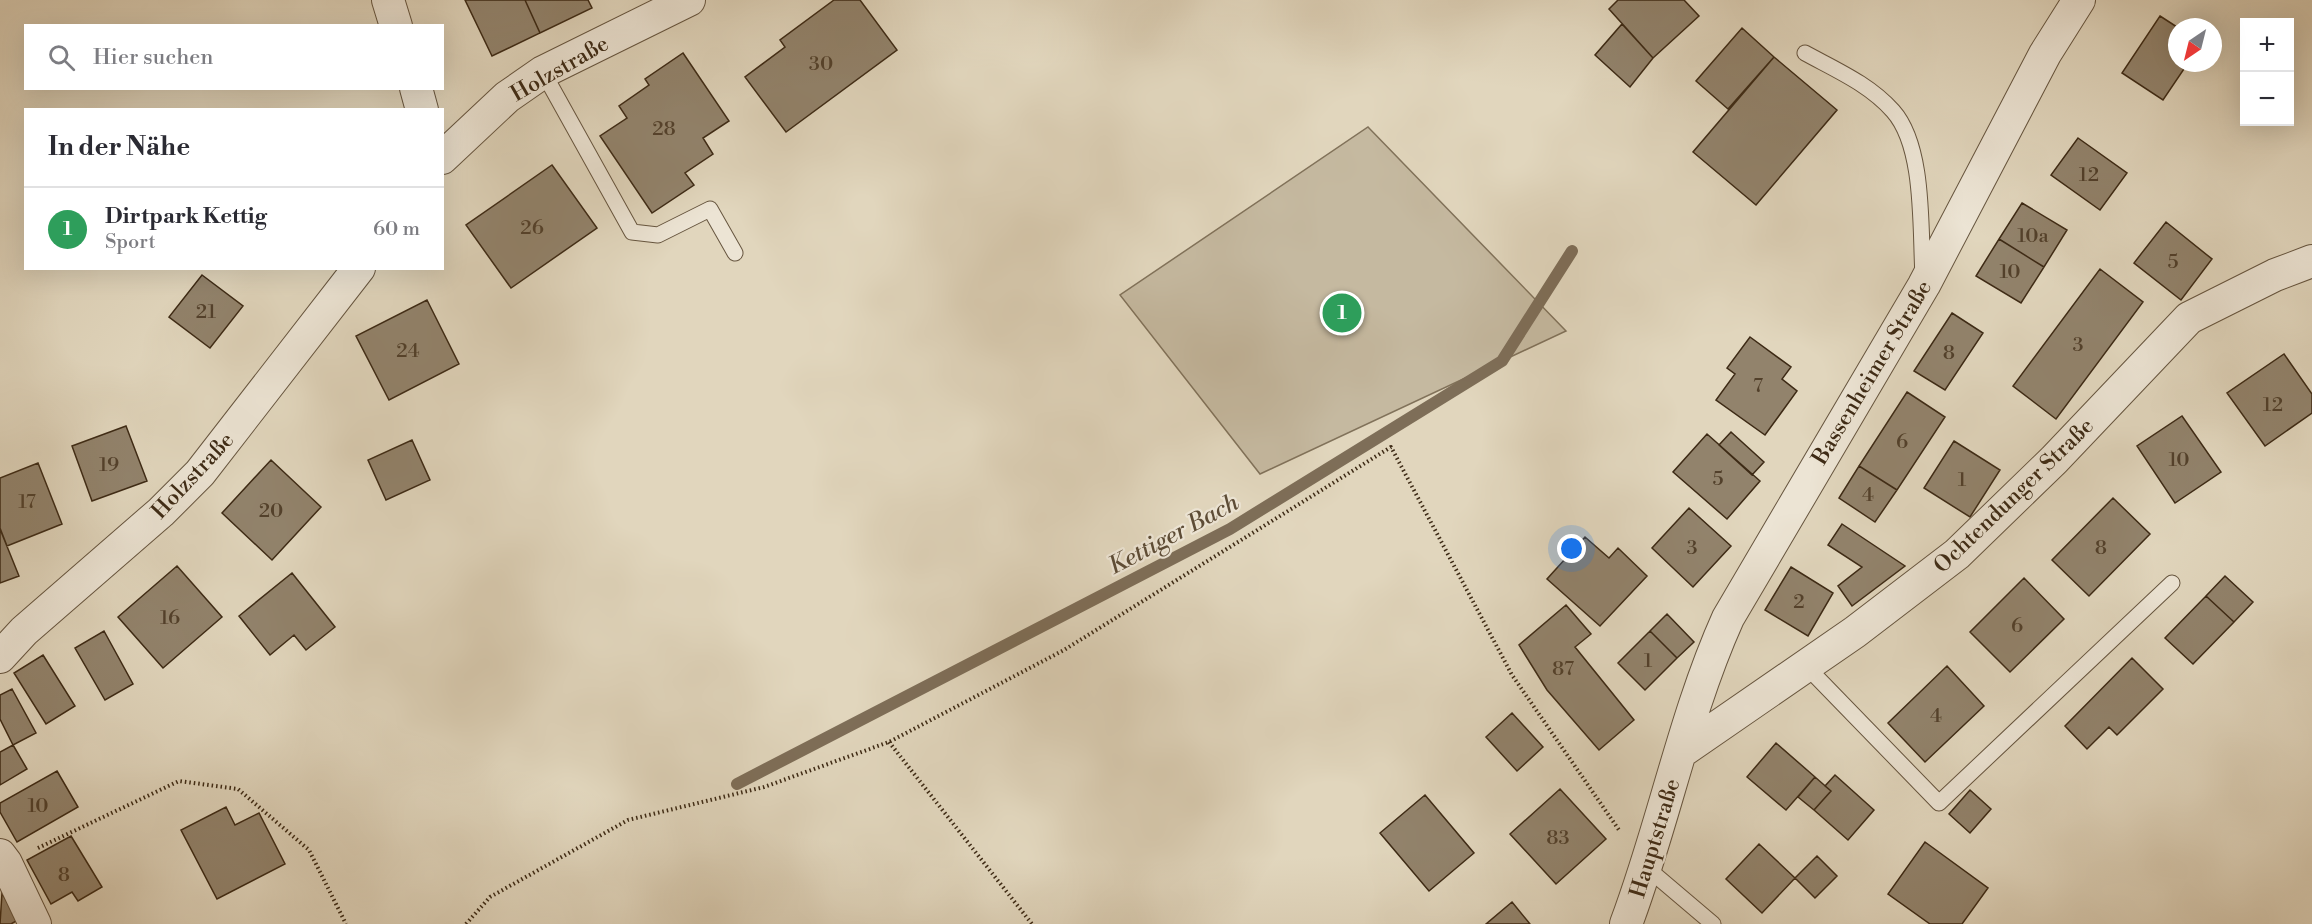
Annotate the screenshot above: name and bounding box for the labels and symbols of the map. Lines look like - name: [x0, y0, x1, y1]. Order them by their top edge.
- north arrow: [2168, 18, 2222, 72]
- street label: Holzstraße: [506, 30, 614, 108]
- house number: 30: [809, 52, 833, 77]
- house number: 28: [652, 117, 676, 142]
- house number: 12: [2079, 163, 2099, 188]
- house number: 26: [520, 216, 544, 241]
- house number: 10a: [2017, 224, 2050, 249]
- house number: 5: [2167, 250, 2179, 275]
- house number: 10: [1999, 260, 2021, 285]
- street label: Bassenheimer Straße: [1806, 276, 1938, 471]
- pin: 1: [1322, 290, 1362, 336]
- house number: 21: [196, 300, 217, 325]
- house number: 3: [2072, 333, 2084, 358]
- house number: 24: [396, 339, 420, 364]
- house number: 8: [1943, 341, 1955, 366]
- house number: 7: [1753, 374, 1763, 399]
- house number: 12: [2263, 393, 2283, 418]
- street label: Ochtendunger Straße: [1928, 413, 2100, 579]
- street label: Holzstraße: [146, 427, 240, 525]
- house number: 6: [1896, 430, 1908, 455]
- house number: 10: [2168, 448, 2190, 473]
- house number: 19: [99, 453, 119, 478]
- house number: 5: [1712, 467, 1724, 492]
- house number: 1: [1958, 468, 1967, 493]
- house number: 4: [1862, 483, 1874, 508]
- water label: Kettiger Bach: [1103, 488, 1245, 582]
- house number: 17: [18, 490, 36, 515]
- house number: 20: [259, 499, 283, 524]
- your location: [1557, 534, 1586, 563]
- house number: 3: [1686, 536, 1698, 561]
- house number: 8: [2095, 536, 2107, 561]
- house number: 2: [1793, 590, 1805, 615]
- house number: 16: [160, 606, 180, 631]
- house number: 6: [2011, 614, 2023, 639]
- house number: 1: [1644, 649, 1653, 674]
- house number: 87: [1552, 657, 1574, 682]
- house number: 4: [1930, 704, 1942, 729]
- street label: Hauptstraße: [1624, 775, 1686, 901]
- house number: 10: [27, 794, 49, 819]
- house number: 83: [1546, 826, 1570, 851]
- house number: 8: [58, 863, 70, 888]

